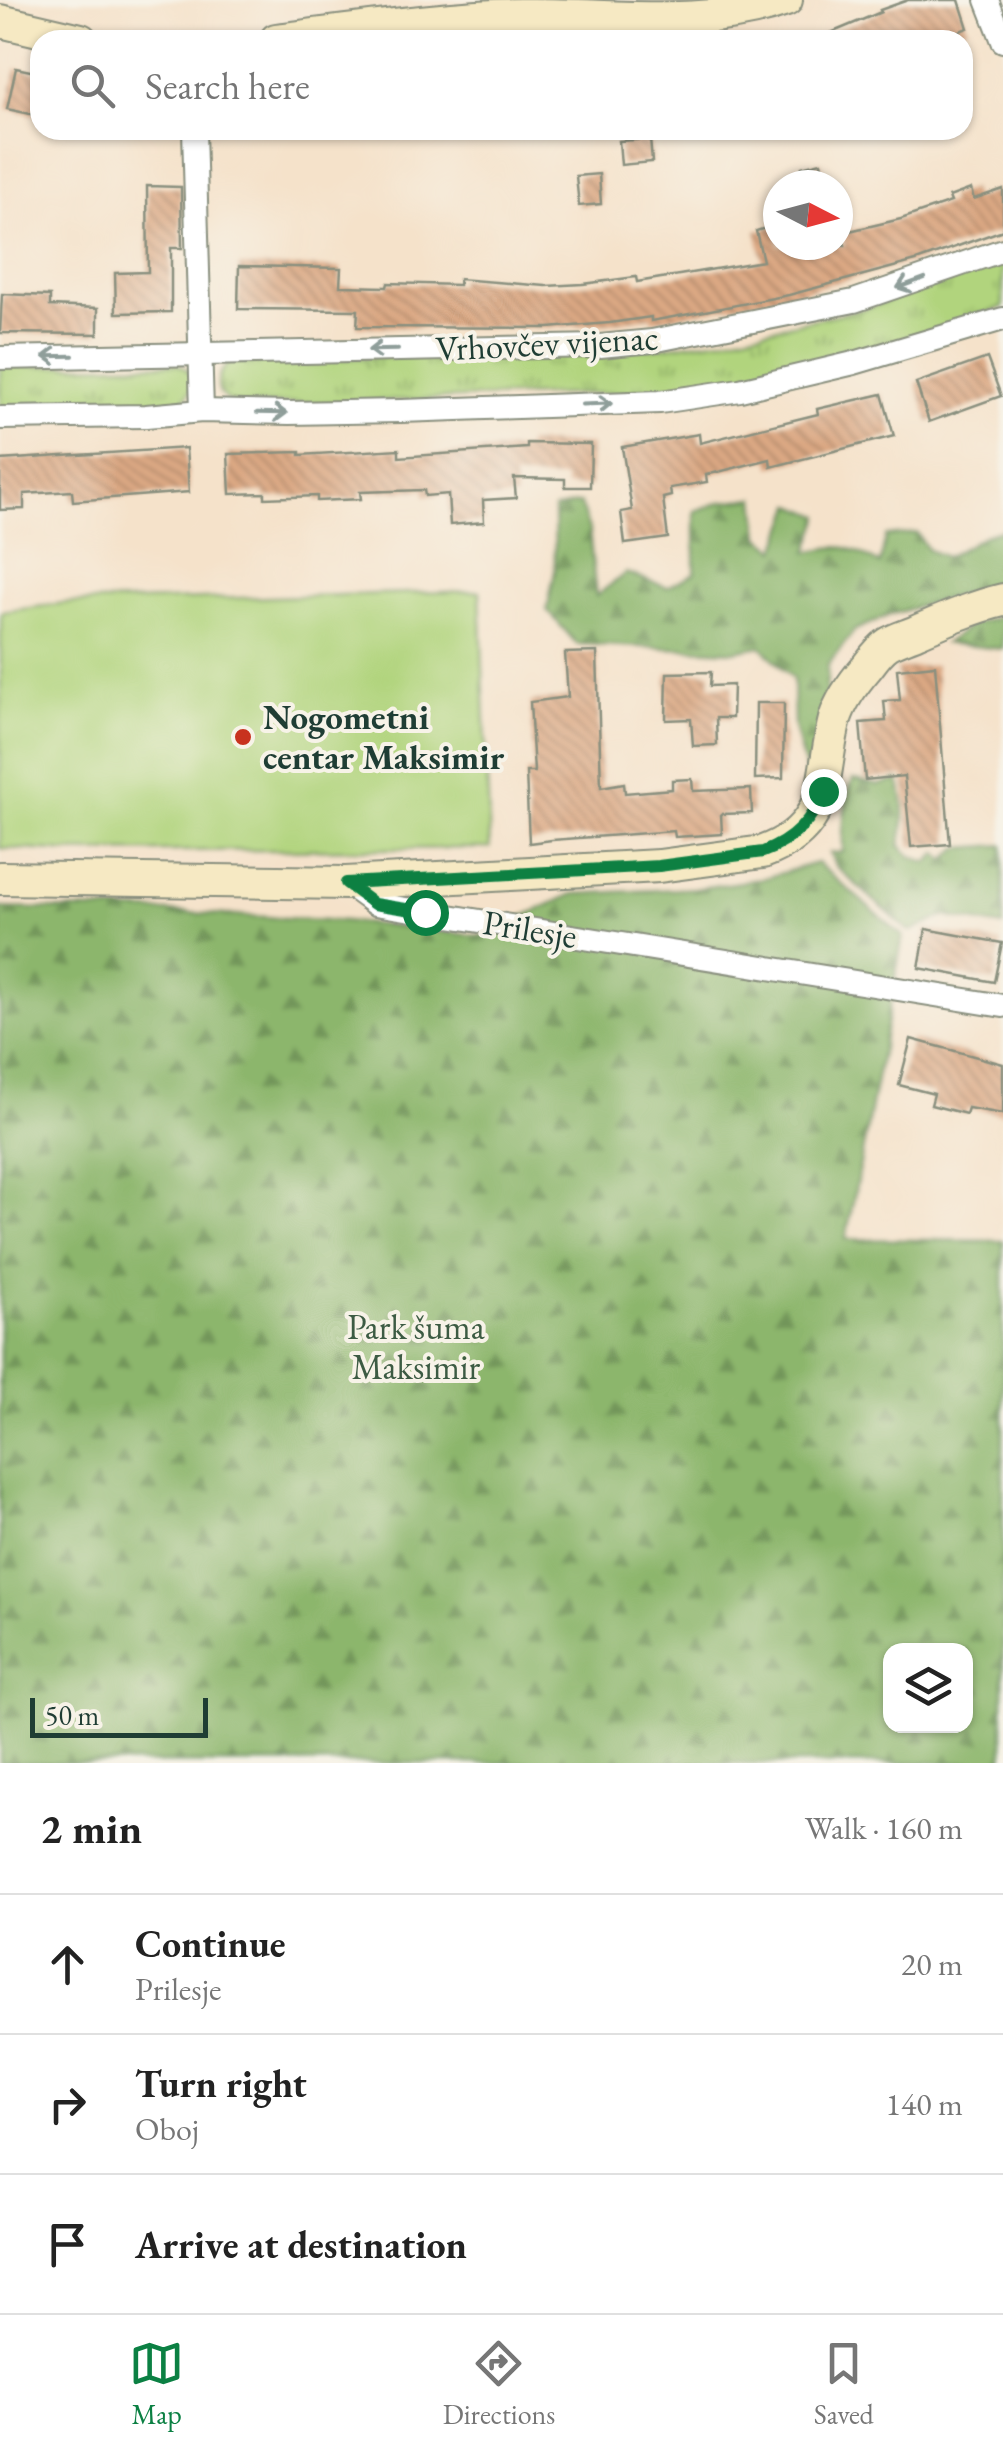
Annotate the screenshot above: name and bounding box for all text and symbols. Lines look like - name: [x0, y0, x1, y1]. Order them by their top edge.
- search box: [30, 30, 973, 140]
- icon: search: [65, 58, 120, 113]
- text: Search here: [145, 61, 310, 110]
- north arrow: [763, 170, 853, 260]
- one-way arrow: [897, 275, 928, 293]
- street label: Vrhovčev vijenac: [434, 314, 660, 371]
- one-way arrow: [368, 340, 400, 360]
- one-way arrow: [43, 347, 75, 366]
- one-way arrow: [581, 394, 613, 413]
- one-way arrow: [256, 403, 288, 422]
- place label: Nogometni centar Maksimir: [263, 694, 505, 779]
- marker: Nogometni centar Maksimir: [232, 726, 254, 748]
- route end: [801, 769, 847, 815]
- route start: [403, 890, 449, 936]
- street label: Prilesje: [480, 899, 580, 958]
- park label: Park šuma Maksimir: [347, 1304, 485, 1389]
- map controls: [883, 1643, 973, 1733]
- button: layers: [883, 1643, 973, 1733]
- scale bar: [30, 1693, 208, 1738]
- text: 50 m: [45, 1697, 99, 1733]
- text: 2 min: [40, 1801, 142, 1856]
- text: Walk · 160 m: [805, 1807, 963, 1849]
- text: Continue: [135, 1919, 286, 1968]
- icon: ahead: [40, 1937, 95, 1992]
- text: 20 m: [901, 1943, 963, 1985]
- text: Prilesje: [135, 1968, 221, 2010]
- text: Turn right: [135, 2059, 307, 2108]
- icon: right: [40, 2077, 95, 2132]
- text: 140 m: [886, 2083, 963, 2125]
- text: Oboj: [135, 2108, 199, 2150]
- icon: arrive: [40, 2217, 95, 2272]
- text: Arrive at destination: [135, 2220, 467, 2269]
- tab: Map: [129, 2336, 184, 2432]
- tab: Directions: [443, 2336, 555, 2432]
- tab: Saved: [814, 2336, 874, 2432]

